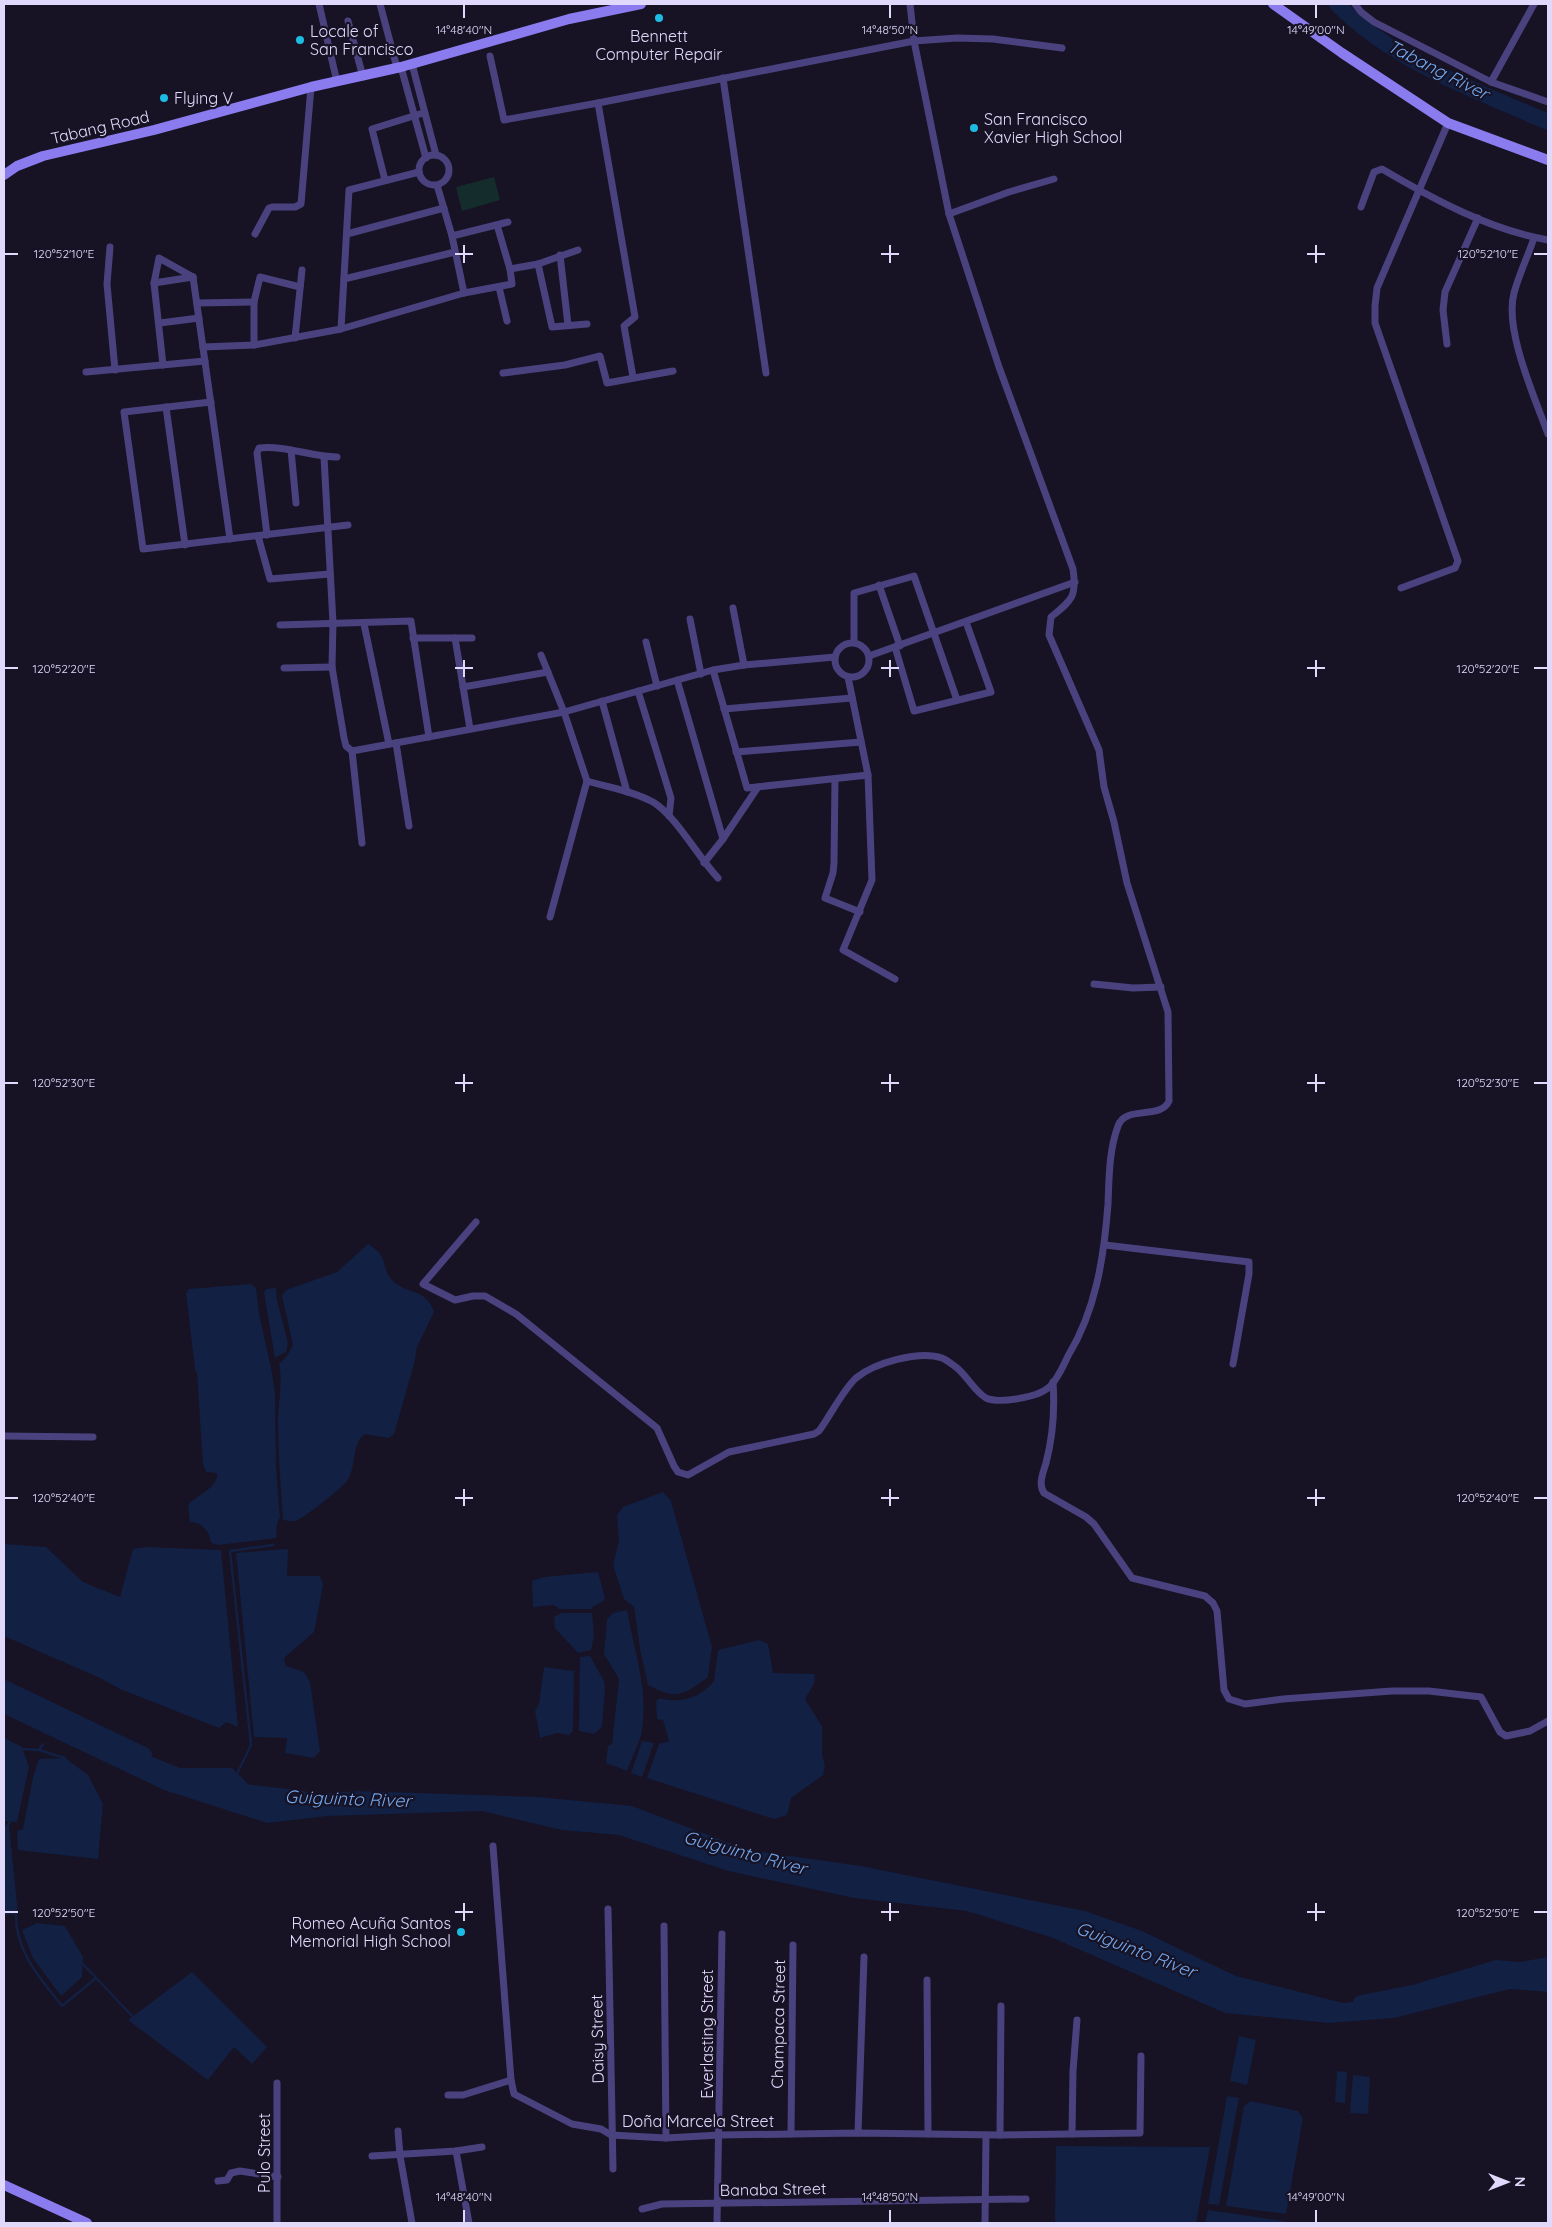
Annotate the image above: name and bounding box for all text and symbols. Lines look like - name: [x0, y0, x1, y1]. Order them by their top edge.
- marker: Bennett Computer Repair: [653, 12, 665, 24]
- place label: Locale of San Francisco: [310, 21, 413, 59]
- text: 14°48'40"N: [436, 22, 492, 37]
- text: 14°48'50"N: [862, 22, 918, 37]
- text: 14°49'00"N: [1287, 22, 1345, 37]
- place label: Bennett Computer Repair: [595, 26, 723, 64]
- marker: Locale of San Francisco: [294, 34, 306, 46]
- water label: Tabang River: [1384, 34, 1495, 106]
- place label: Flying V: [174, 88, 234, 108]
- marker: Flying V: [158, 92, 170, 104]
- street label: Tabang Road: [49, 106, 151, 148]
- place label: San Francisco Xavier High School: [984, 109, 1122, 147]
- marker: San Francisco Xavier High School: [968, 122, 980, 134]
- text: 120°52'10"E: [34, 246, 95, 261]
- text: 120°52'10"E: [1458, 246, 1519, 261]
- text: 120°52'20"E: [33, 661, 96, 676]
- text: 120°52'20"E: [1457, 661, 1520, 676]
- text: 120°52'30"E: [33, 1075, 95, 1090]
- text: 120°52'30"E: [1457, 1075, 1519, 1090]
- text: 120°52'40"E: [33, 1490, 95, 1505]
- text: 120°52'40"E: [1457, 1490, 1519, 1505]
- water label: Guiguinto River: [284, 1785, 414, 1812]
- water label: Guiguinto River: [681, 1825, 811, 1881]
- text: 120°52'50"E: [33, 1905, 96, 1920]
- text: 120°52'50"E: [1457, 1905, 1520, 1920]
- place label: Romeo Acuña Santos Memorial High School: [289, 1913, 451, 1951]
- water label: Guiguinto River: [1073, 1916, 1201, 1984]
- marker: Romeo Acuña Santos Memorial High School: [455, 1926, 467, 1938]
- street label: Champaca Street: [767, 1959, 789, 2089]
- street label: Everlasting Street: [697, 1969, 717, 2099]
- street label: Daisy Street: [586, 1994, 608, 2084]
- street label: Doña Marcela Street: [622, 2111, 774, 2131]
- street label: Pulo Street: [254, 2113, 274, 2193]
- north arrow: [1482, 2157, 1532, 2207]
- text: N: [1511, 2177, 1529, 2187]
- street label: Banaba Street: [720, 2178, 826, 2200]
- text: 14°48'40"N: [436, 2189, 492, 2204]
- text: 14°48'50"N: [862, 2189, 918, 2204]
- text: 14°49'00"N: [1287, 2189, 1345, 2204]

